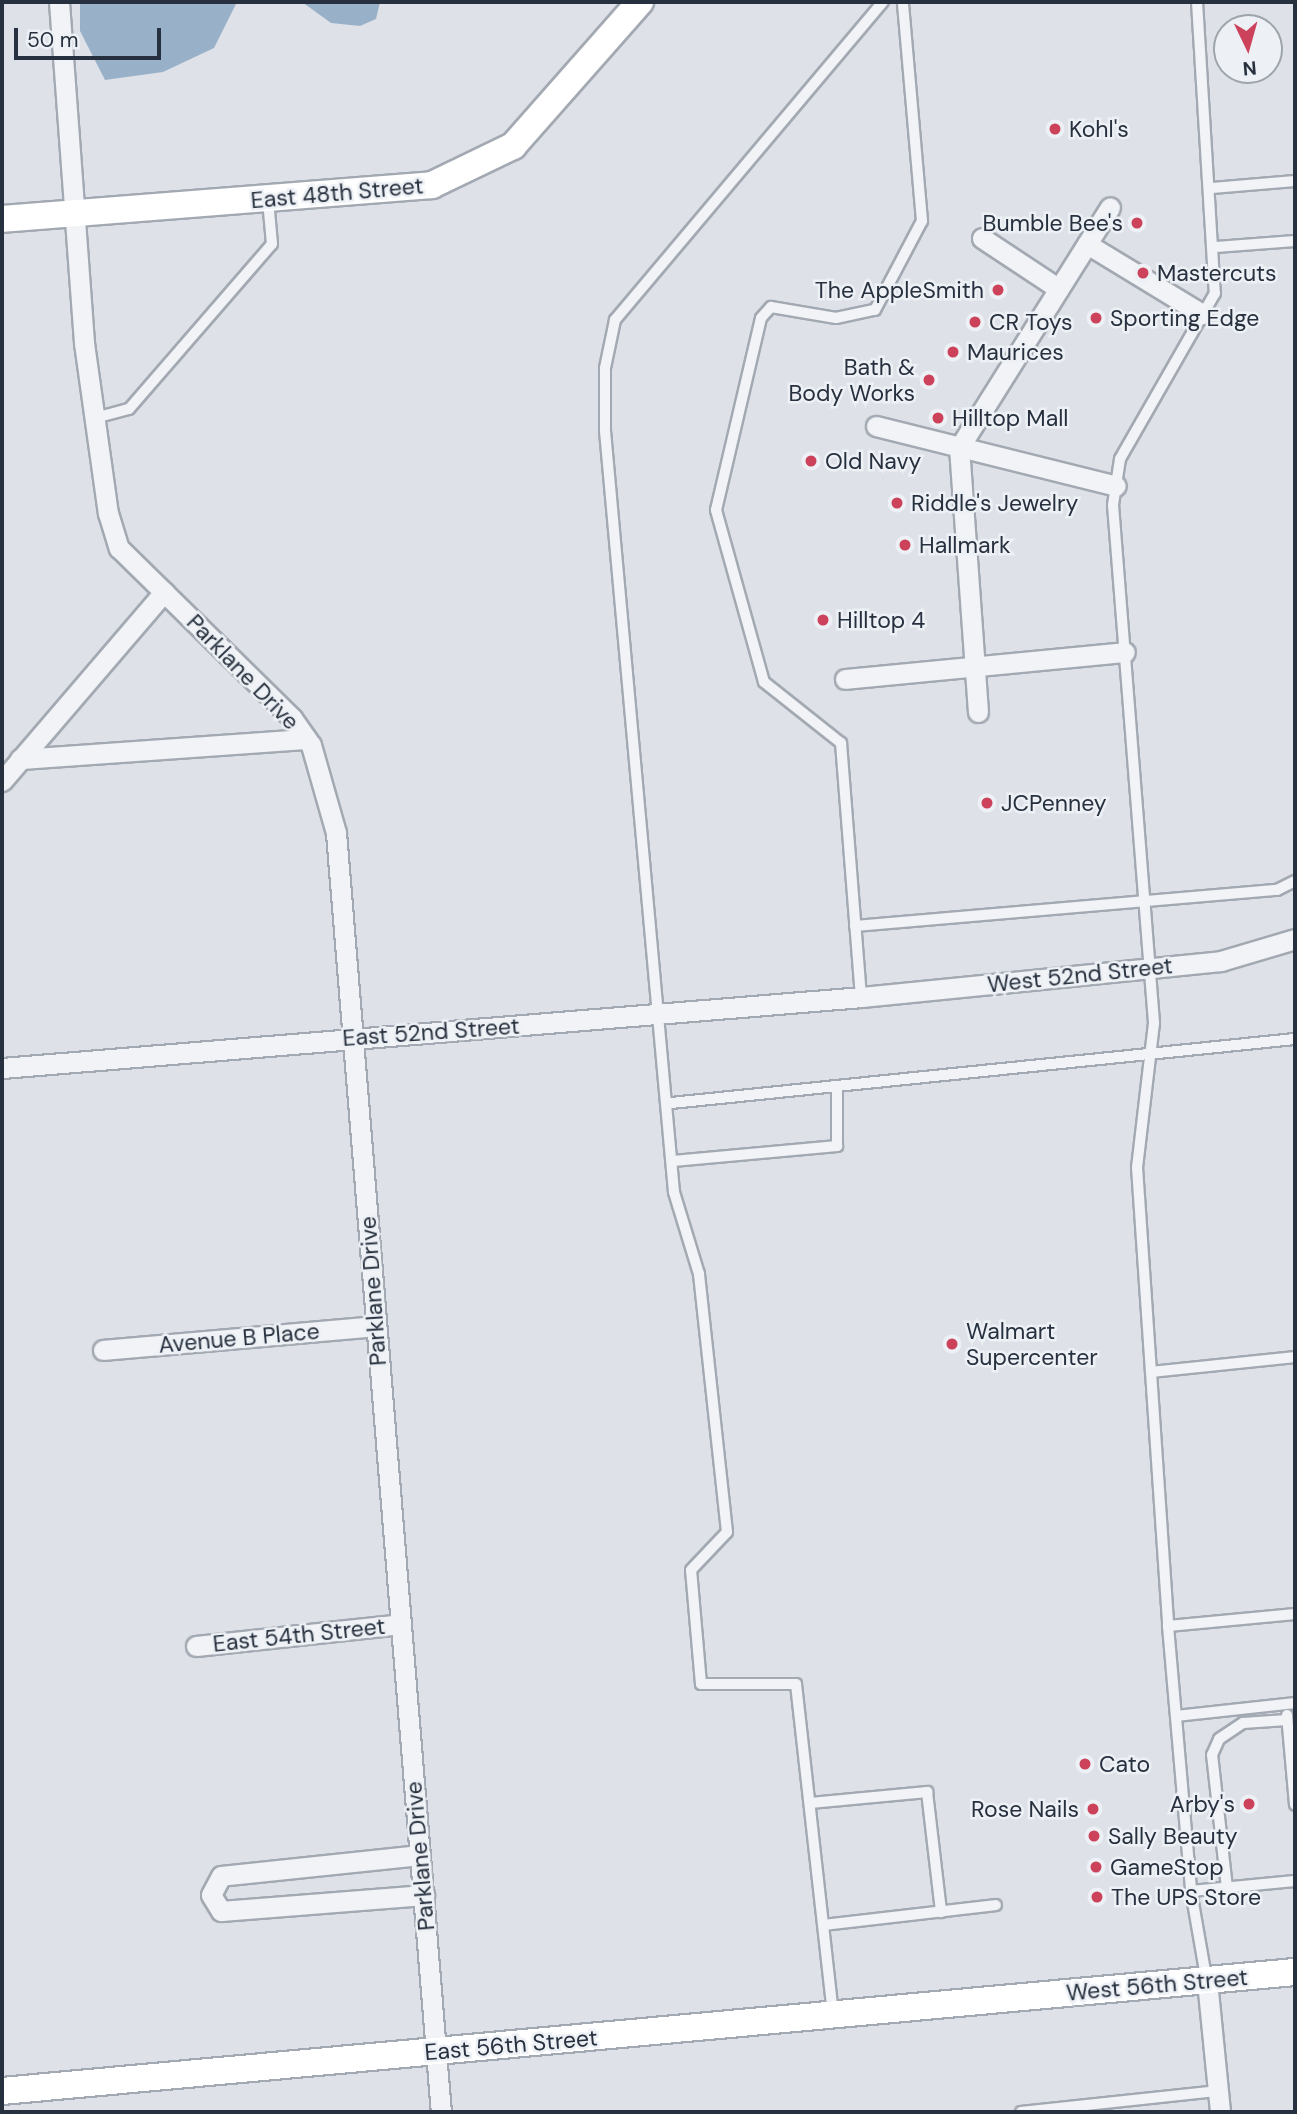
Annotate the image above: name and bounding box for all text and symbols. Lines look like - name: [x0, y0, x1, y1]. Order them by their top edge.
- scale bar: [18, 14, 164, 58]
- north arrow: [1213, 14, 1283, 84]
- text: 50 m: [27, 26, 78, 54]
- text: N: [1242, 55, 1258, 81]
- place label: Kohl's: [1069, 115, 1129, 143]
- marker: Kohl's: [1047, 121, 1063, 137]
- street label: East 48th Street: [250, 172, 424, 214]
- place label: Bumble Bee's: [983, 209, 1123, 237]
- marker: Bumble Bee's: [1129, 215, 1145, 231]
- place label: Mastercuts: [1157, 259, 1277, 287]
- marker: Mastercuts: [1135, 265, 1151, 281]
- place label: The AppleSmith: [815, 276, 984, 304]
- marker: The AppleSmith: [990, 282, 1006, 298]
- place label: Sporting Edge: [1110, 304, 1259, 332]
- place label: CR Toys: [989, 308, 1072, 336]
- marker: Sporting Edge: [1088, 310, 1104, 326]
- marker: CR Toys: [967, 314, 983, 330]
- place label: Maurices: [967, 338, 1064, 366]
- marker: Maurices: [945, 344, 961, 360]
- place label: Bath & Body Works: [788, 353, 915, 407]
- marker: Bath & Body Works: [921, 372, 937, 388]
- place label: Hilltop Mall: [952, 404, 1068, 432]
- marker: Hilltop Mall: [930, 410, 946, 426]
- place label: Old Navy: [825, 447, 921, 475]
- marker: Old Navy: [803, 453, 819, 469]
- place label: Riddle's Jewelry: [911, 489, 1078, 517]
- marker: Riddle's Jewelry: [889, 495, 905, 511]
- place label: Hallmark: [919, 531, 1011, 559]
- marker: Hallmark: [897, 537, 913, 553]
- place label: Hilltop 4: [837, 606, 925, 634]
- street label: Parklane Drive: [181, 608, 305, 736]
- marker: Hilltop 4: [815, 612, 831, 628]
- place label: JCPenney: [1001, 789, 1107, 817]
- marker: JCPenney: [979, 795, 995, 811]
- street label: West 52nd Street: [986, 952, 1174, 998]
- street label: East 52nd Street: [342, 1012, 520, 1052]
- street label: Parklane Drive: [354, 1215, 392, 1367]
- street label: Avenue B Place: [157, 1317, 321, 1359]
- place label: Walmart Supercenter: [966, 1317, 1098, 1371]
- marker: Walmart Supercenter: [944, 1336, 960, 1352]
- street label: East 54th Street: [211, 1612, 387, 1658]
- place label: Cato: [1099, 1750, 1150, 1778]
- marker: Cato: [1077, 1756, 1093, 1772]
- street label: Parklane Drive: [400, 1780, 440, 1932]
- place label: Arby's: [1170, 1790, 1235, 1818]
- place label: Rose Nails: [971, 1795, 1079, 1823]
- marker: Arby's: [1241, 1796, 1257, 1812]
- marker: Rose Nails: [1085, 1801, 1101, 1817]
- place label: Sally Beauty: [1108, 1822, 1237, 1850]
- marker: Sally Beauty: [1086, 1828, 1102, 1844]
- place label: GameStop: [1110, 1853, 1224, 1881]
- marker: GameStop: [1088, 1859, 1104, 1875]
- place label: The UPS Store: [1111, 1883, 1261, 1911]
- marker: The UPS Store: [1089, 1889, 1105, 1905]
- street label: West 56th Street: [1065, 1963, 1249, 2007]
- street label: East 56th Street: [423, 2024, 599, 2066]

